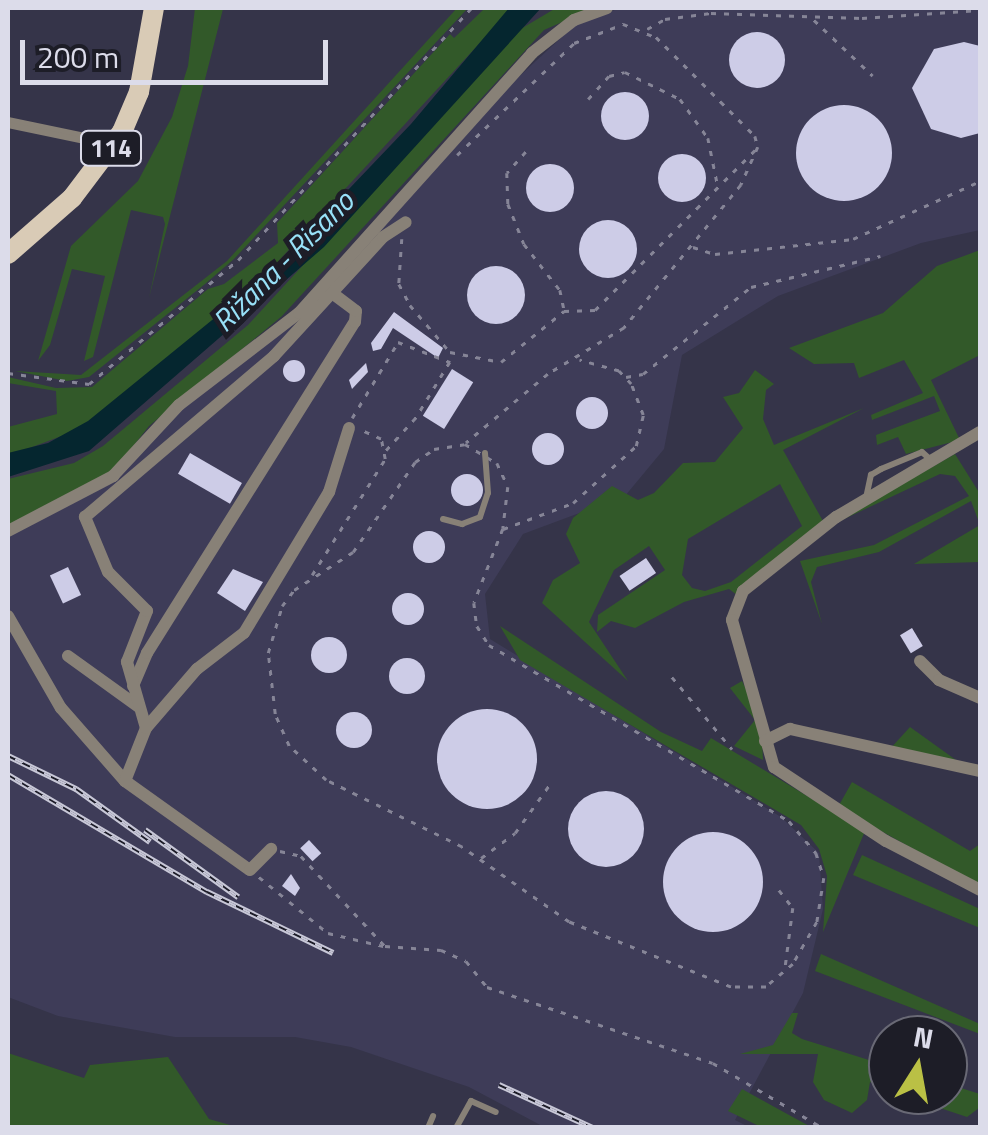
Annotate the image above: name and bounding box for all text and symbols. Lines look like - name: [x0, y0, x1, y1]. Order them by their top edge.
- scale bar: [25, 20, 332, 82]
- text: 200 m: [37, 34, 119, 80]
- road number: 114: [78, 128, 144, 168]
- water label: Rižana - Risano: [205, 183, 361, 339]
- text: N: [910, 1014, 937, 1060]
- north arrow: [868, 1015, 968, 1115]

